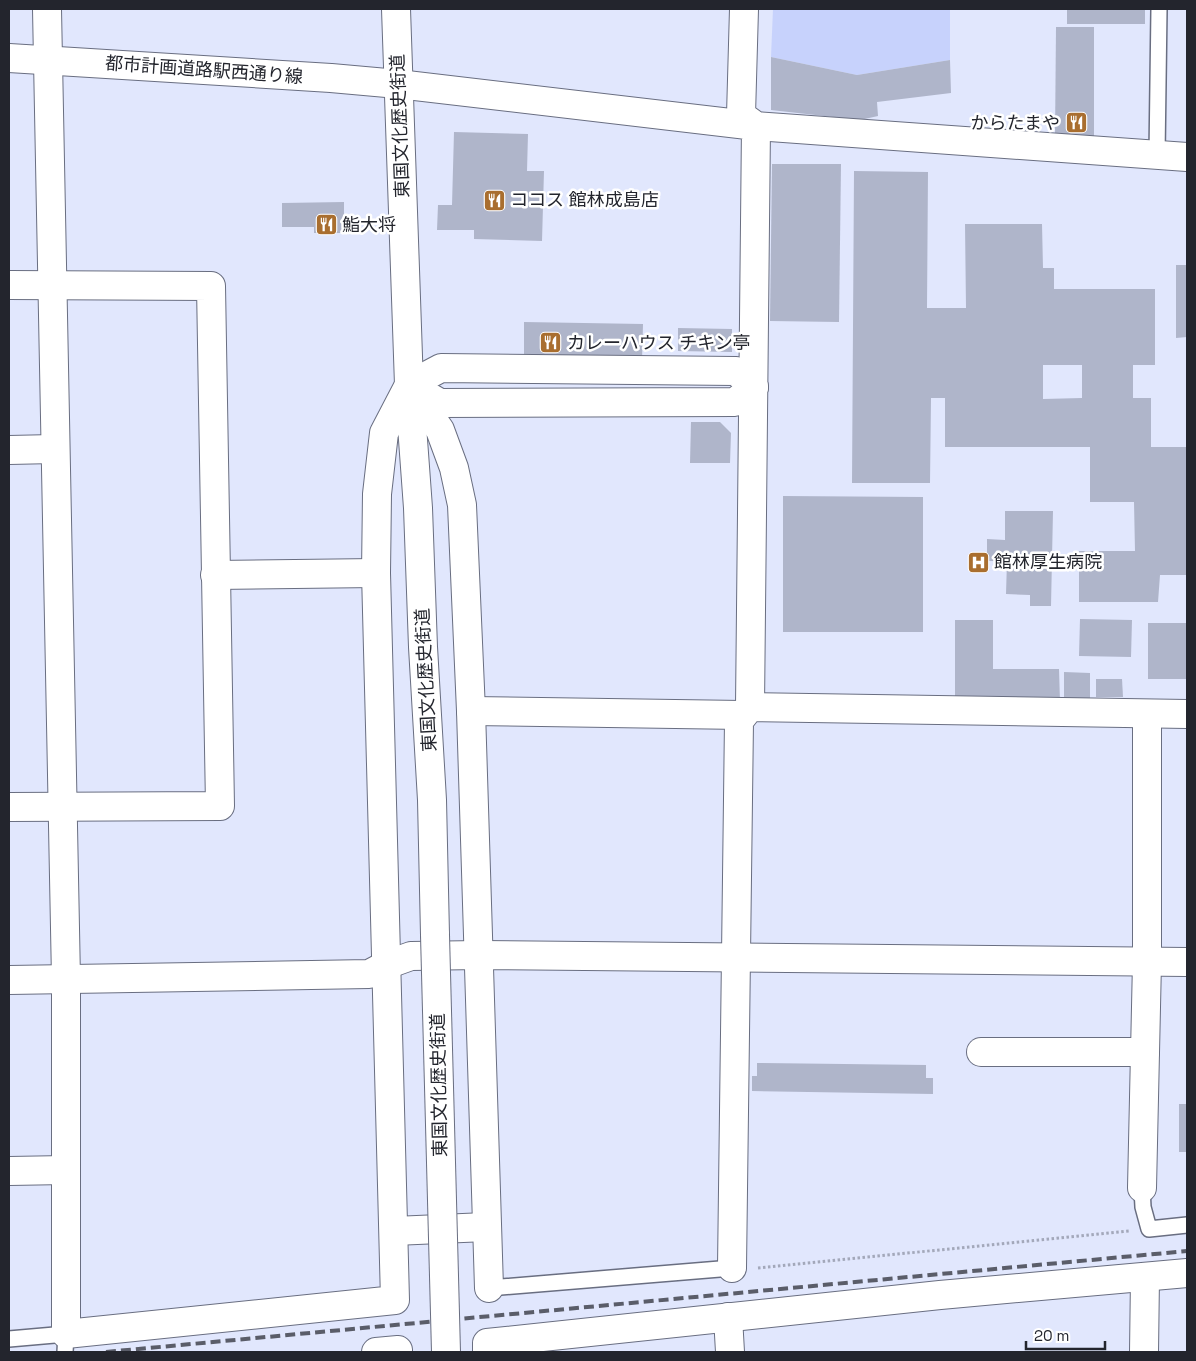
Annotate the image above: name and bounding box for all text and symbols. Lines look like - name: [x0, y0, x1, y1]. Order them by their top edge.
- street label: 都市計画道路駅西通り線: [104, 51, 304, 88]
- street label: 東国文化歴史街道: [385, 54, 414, 198]
- place label: からたまや: [971, 111, 1060, 134]
- restaurant icon: からたまや: [1064, 111, 1088, 135]
- restaurant icon: ココス 館林成島店: [482, 188, 506, 212]
- place label: ココス 館林成島店: [510, 188, 659, 211]
- restaurant icon: 鮨大将: [314, 213, 338, 237]
- place label: 鮨大将: [342, 213, 396, 236]
- restaurant icon: カレーハウス チキン亭: [539, 331, 563, 355]
- place label: カレーハウス チキン亭: [567, 331, 751, 354]
- hospital icon: 館林厚生病院: [966, 550, 990, 574]
- place label: 館林厚生病院: [994, 550, 1102, 573]
- street label: 東国文化歴史街道: [410, 608, 441, 753]
- street label: 東国文化歴史街道: [426, 1013, 451, 1157]
- scale bar: [1026, 1318, 1105, 1350]
- text: 20 m: [1034, 1326, 1069, 1345]

